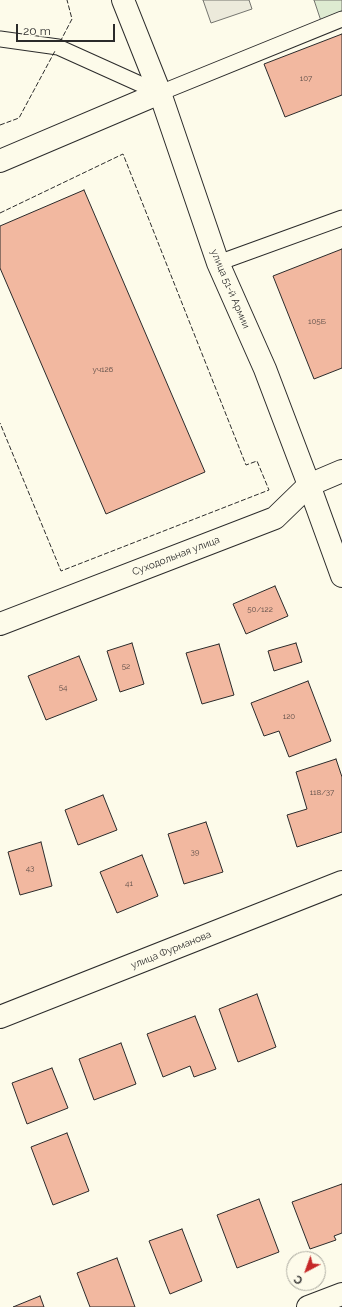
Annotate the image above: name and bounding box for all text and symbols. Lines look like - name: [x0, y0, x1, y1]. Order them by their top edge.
- scale bar: [18, 16, 117, 42]
- text: 20 m: [23, 24, 51, 38]
- house number: 107: [300, 74, 312, 84]
- street label: улица 51-й Армии: [208, 248, 252, 330]
- house number: 105Б: [308, 317, 326, 327]
- house number: уч126: [93, 365, 113, 375]
- street label: Суходольная улица: [130, 534, 222, 578]
- house number: 50/122: [247, 605, 273, 615]
- house number: 52: [122, 662, 130, 672]
- house number: 54: [59, 683, 67, 693]
- house number: 120: [283, 712, 295, 722]
- house number: 118/37: [310, 788, 334, 798]
- house number: 39: [191, 848, 199, 858]
- house number: 43: [26, 864, 34, 874]
- house number: 41: [125, 879, 133, 889]
- street label: улица Фурманова: [129, 928, 213, 972]
- north arrow: [286, 1251, 326, 1291]
- text: С: [291, 1272, 306, 1287]

